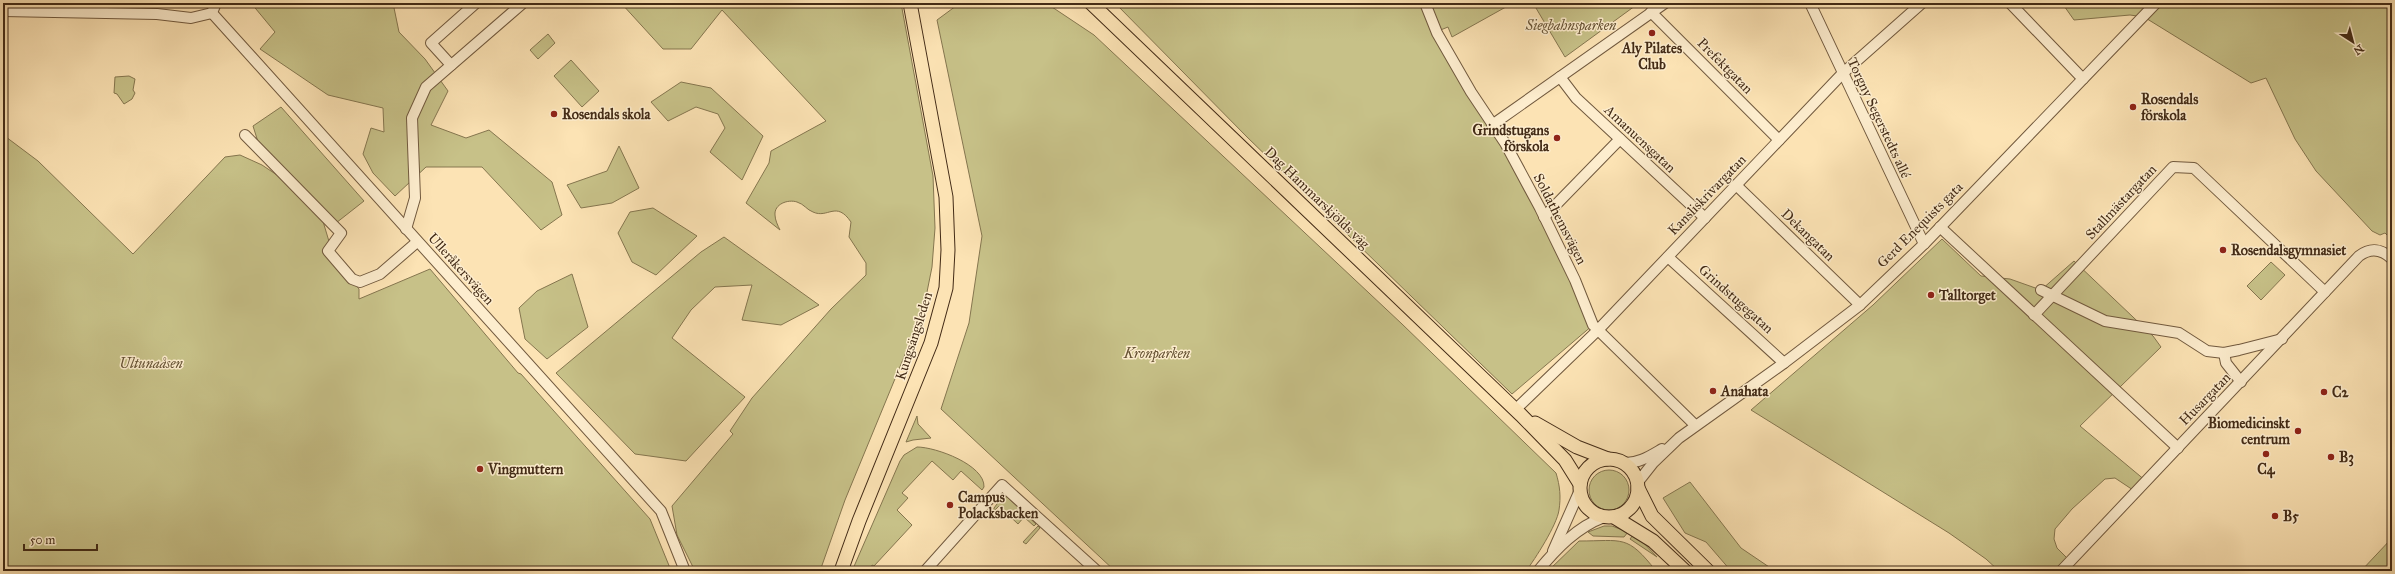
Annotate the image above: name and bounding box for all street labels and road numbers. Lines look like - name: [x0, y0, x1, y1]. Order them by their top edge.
- street label: Prefektgatan: [1694, 35, 1757, 98]
- street label: Torgny Segerstedts allé: [1844, 55, 1914, 181]
- street label: Amanuensgatan: [1600, 101, 1680, 177]
- street label: Dag Hammarskjölds väg: [1261, 143, 1373, 253]
- street label: Kansliskrivargatan: [1664, 151, 1750, 239]
- street label: Stallmästargatan: [2082, 161, 2160, 243]
- street label: Soldathemsvägen: [1530, 171, 1590, 268]
- street label: Gerd Enequists gata: [1874, 179, 1967, 272]
- street label: Dekangatan: [1778, 205, 1839, 265]
- street label: Ulleråkersvägen: [424, 230, 498, 309]
- street label: Grindstugegatan: [1695, 261, 1777, 337]
- street label: Kungsängsleden: [892, 289, 936, 382]
- street label: Husargatan: [2176, 369, 2235, 429]

